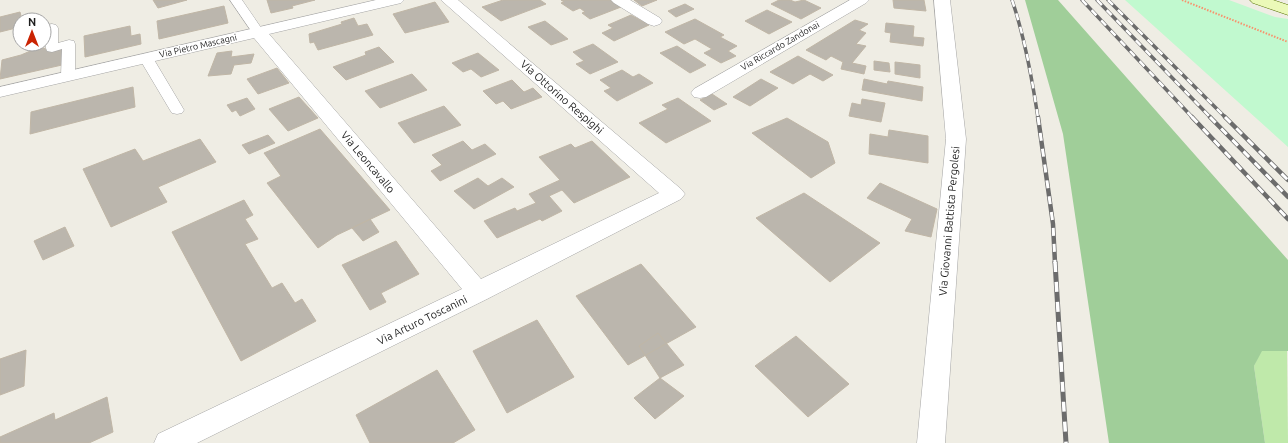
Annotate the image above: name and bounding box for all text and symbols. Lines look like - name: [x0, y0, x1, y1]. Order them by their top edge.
- north arrow: [12, 12, 52, 52]
- text: N: [28, 16, 36, 28]
- street label: Via Riccardo Zandonai: [739, 19, 821, 73]
- street label: Via Pietro Mascagni: [158, 32, 238, 60]
- street label: Via Ottorino Respighi: [518, 58, 606, 136]
- street label: Via Leoncavallo: [339, 129, 397, 195]
- street label: Via Giovanni Battista Pergolesi: [936, 146, 962, 296]
- street label: Via Arturo Toscanini: [375, 293, 469, 347]

